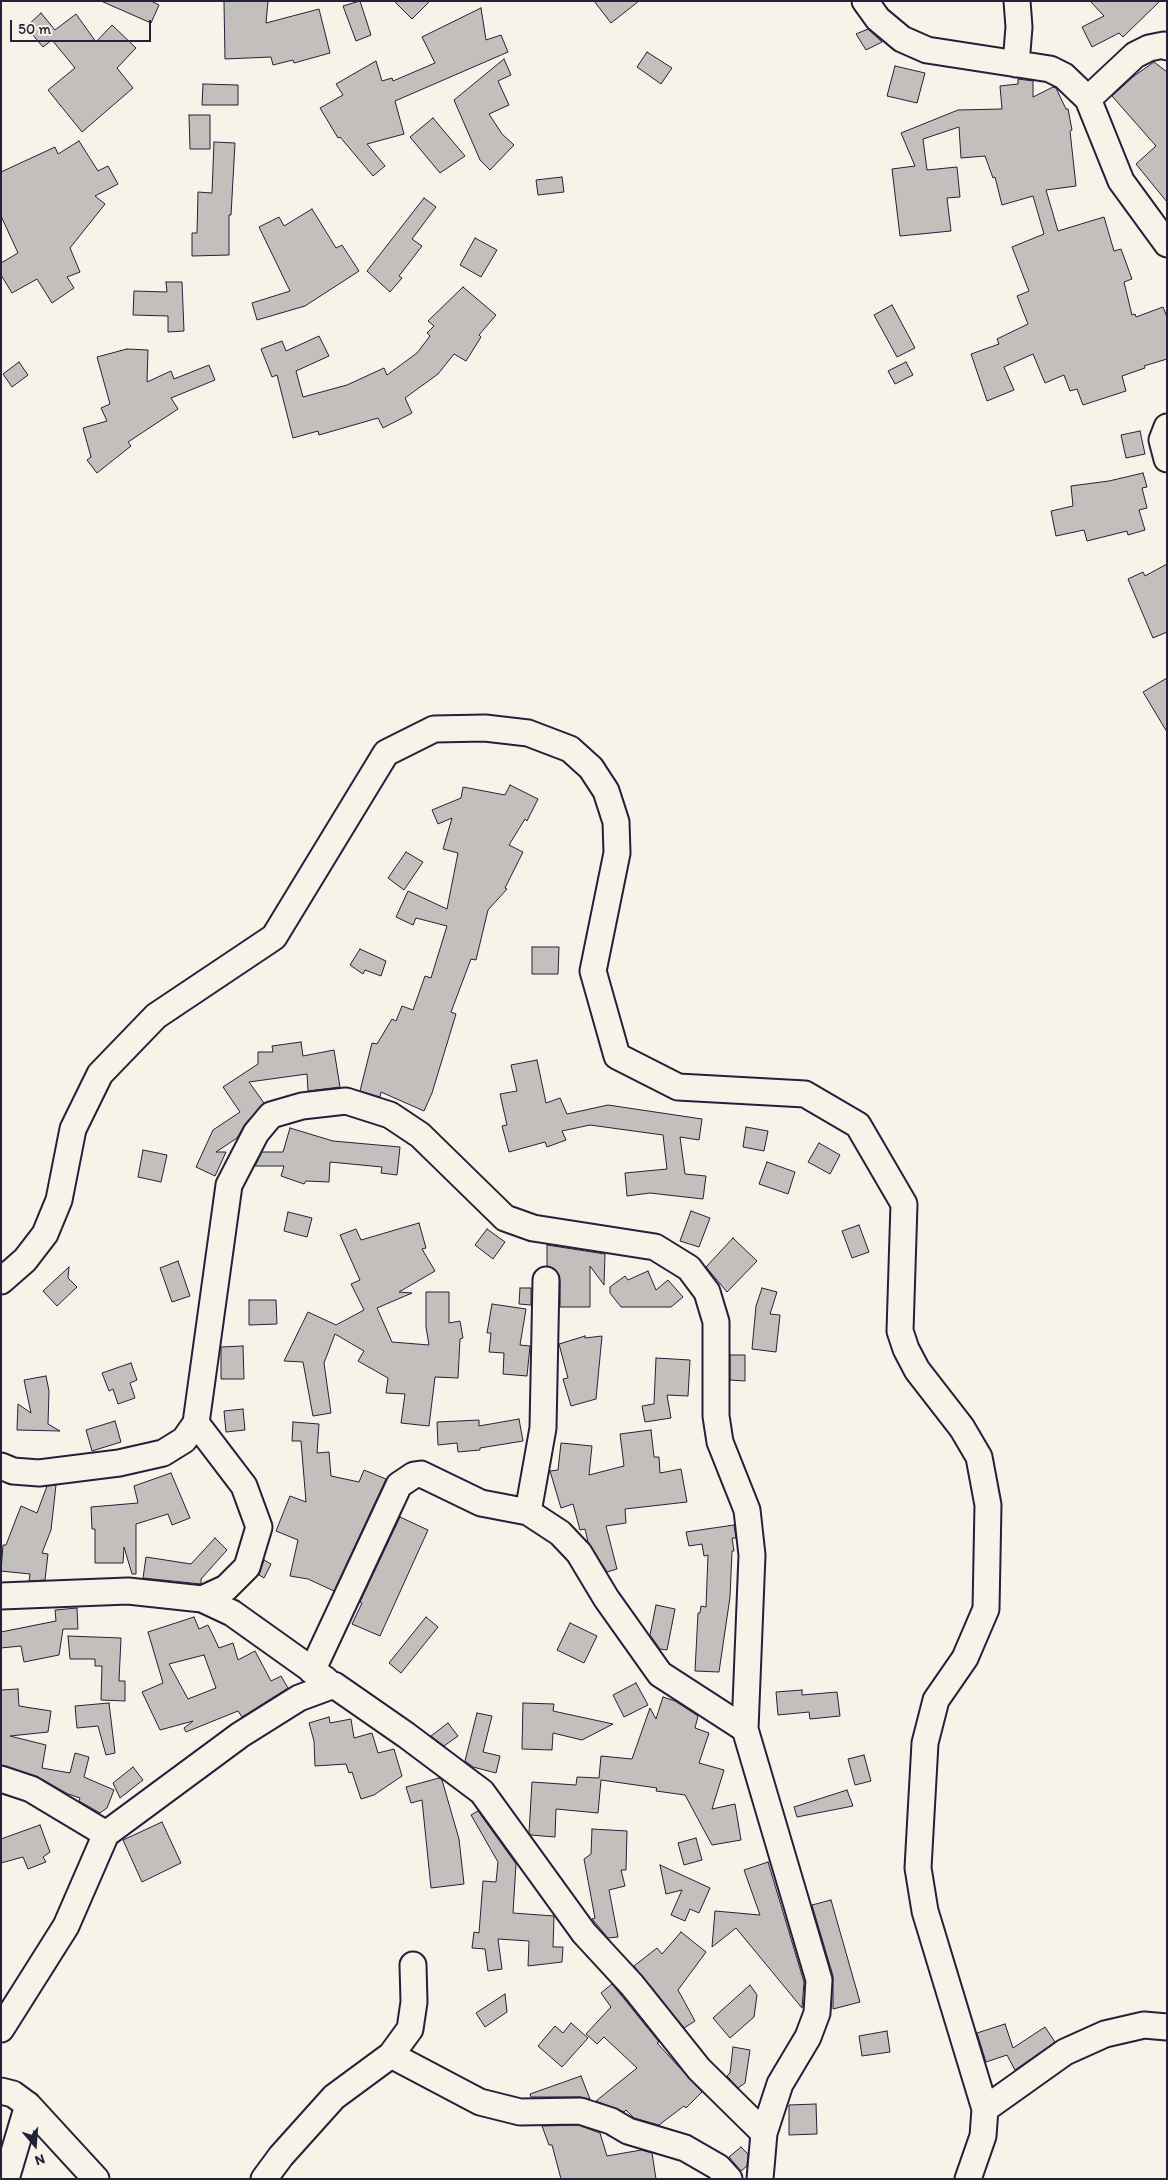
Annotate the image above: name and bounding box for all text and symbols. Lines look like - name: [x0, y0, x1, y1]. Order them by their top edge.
- scale bar: [12, 10, 154, 42]
- text: 50 m: [18, 20, 51, 38]
- north arrow: [10, 2120, 60, 2170]
- text: N: [33, 2150, 47, 2169]

